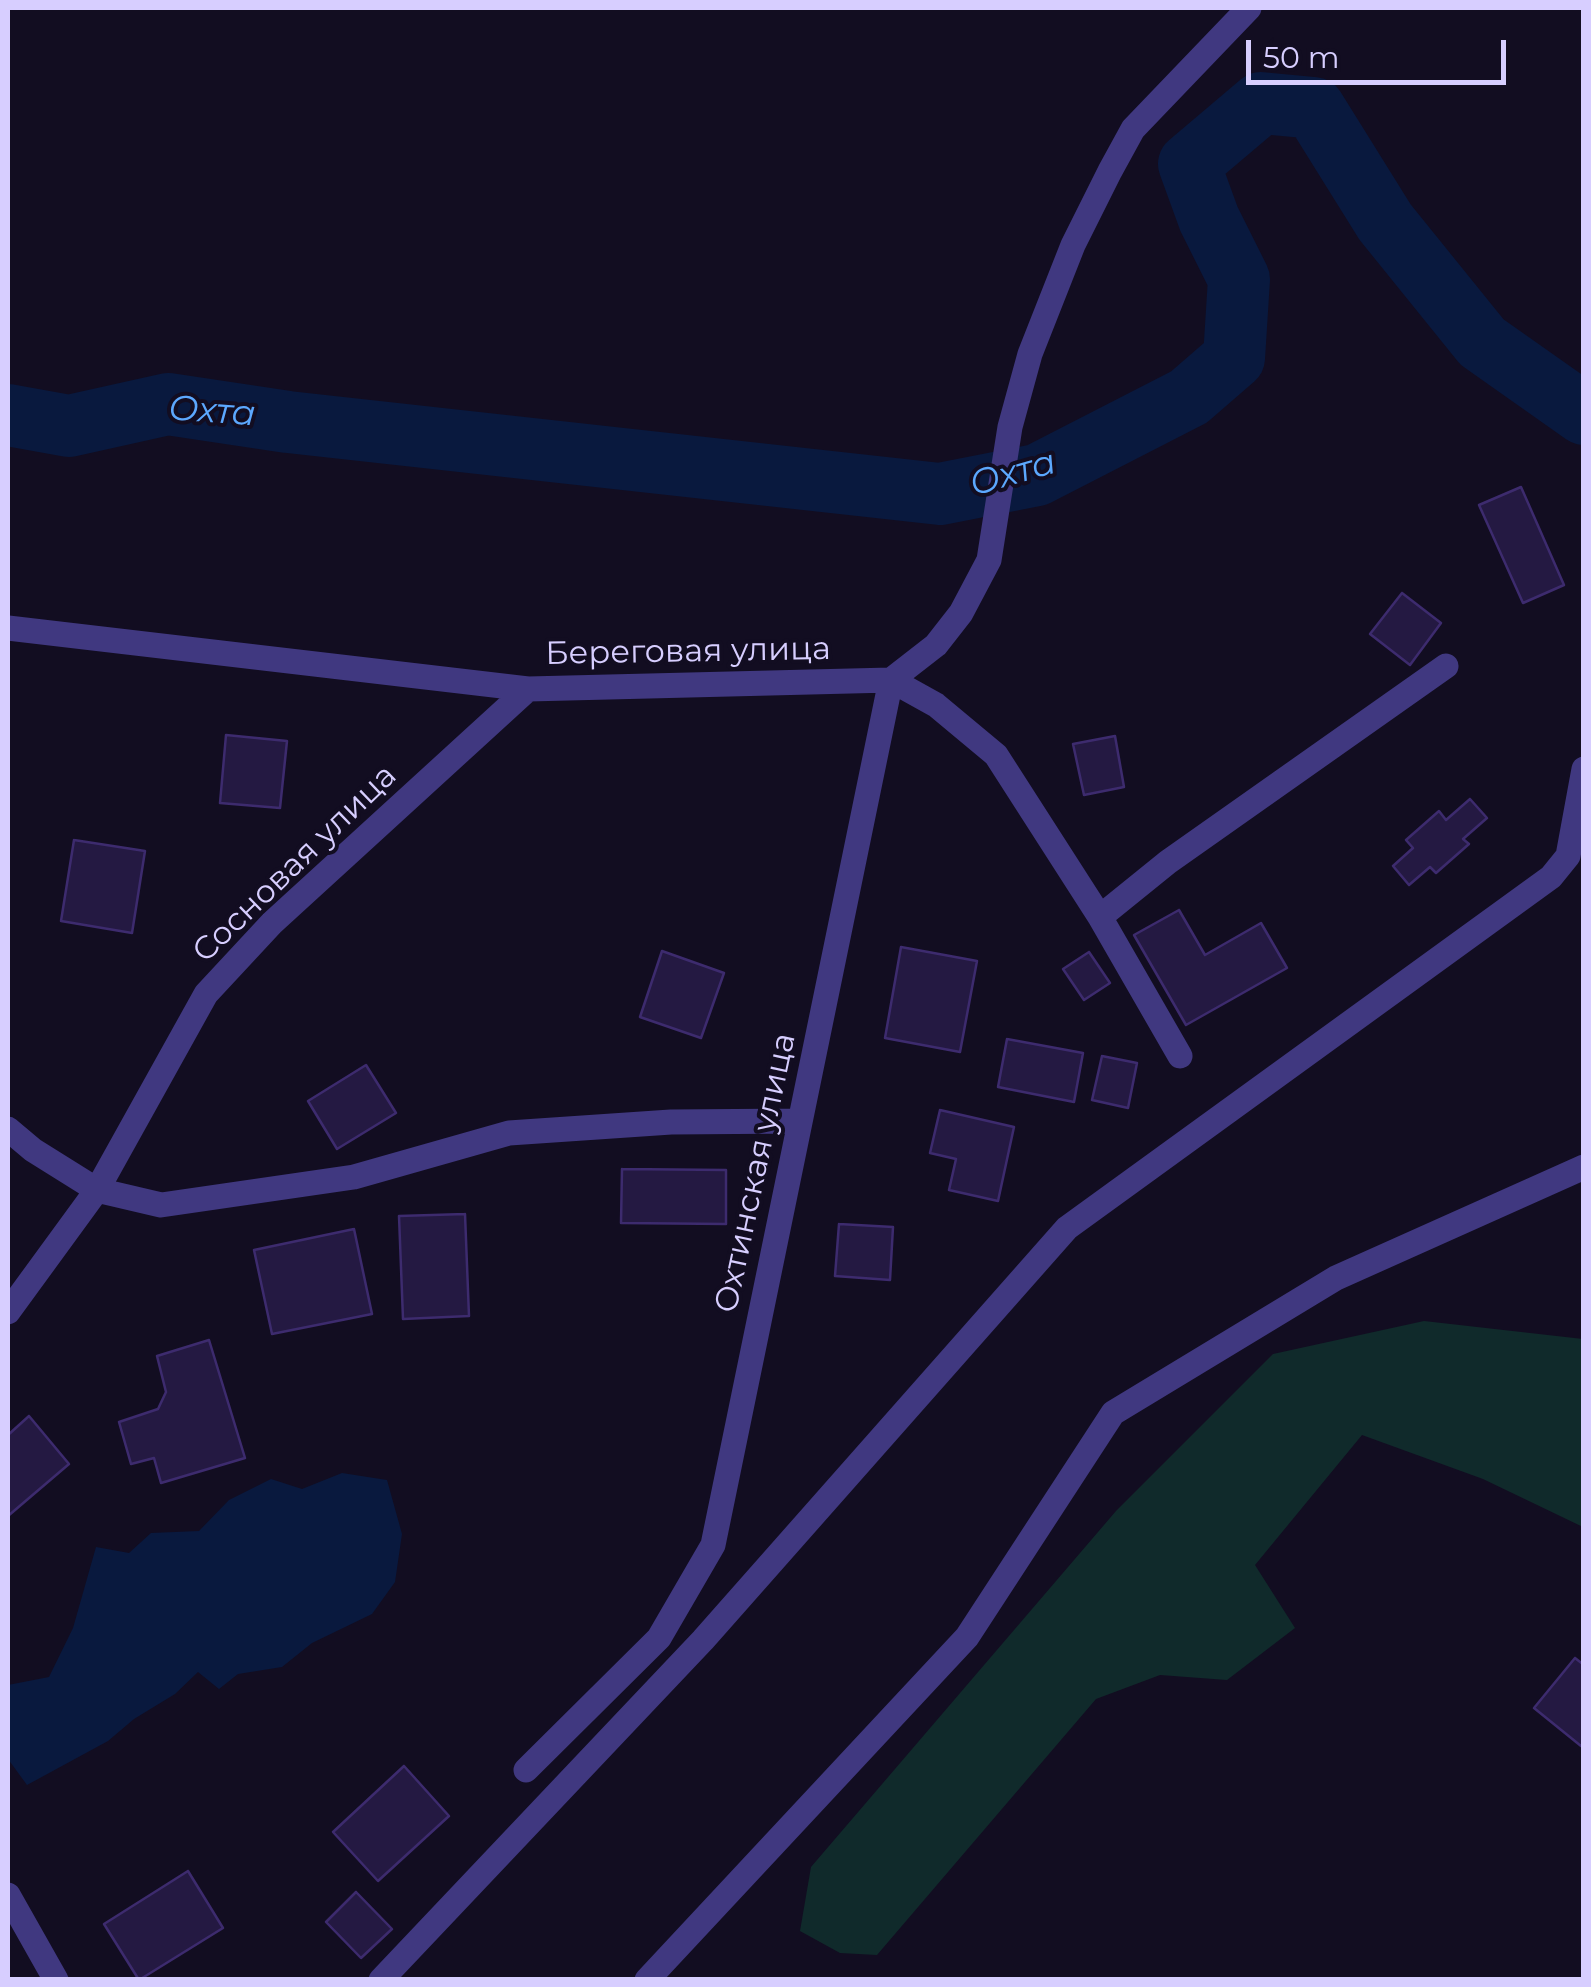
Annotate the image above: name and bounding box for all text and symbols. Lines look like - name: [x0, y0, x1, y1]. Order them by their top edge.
- scale bar: [1251, 20, 1511, 82]
- text: 50 m: [1263, 39, 1340, 76]
- water label: Охта: [167, 388, 257, 436]
- water label: Охта: [965, 442, 1061, 506]
- street label: Береговая улица: [545, 630, 831, 674]
- street label: Сосновая улица: [185, 757, 405, 971]
- street label: Охтинская улица: [708, 1030, 804, 1316]

